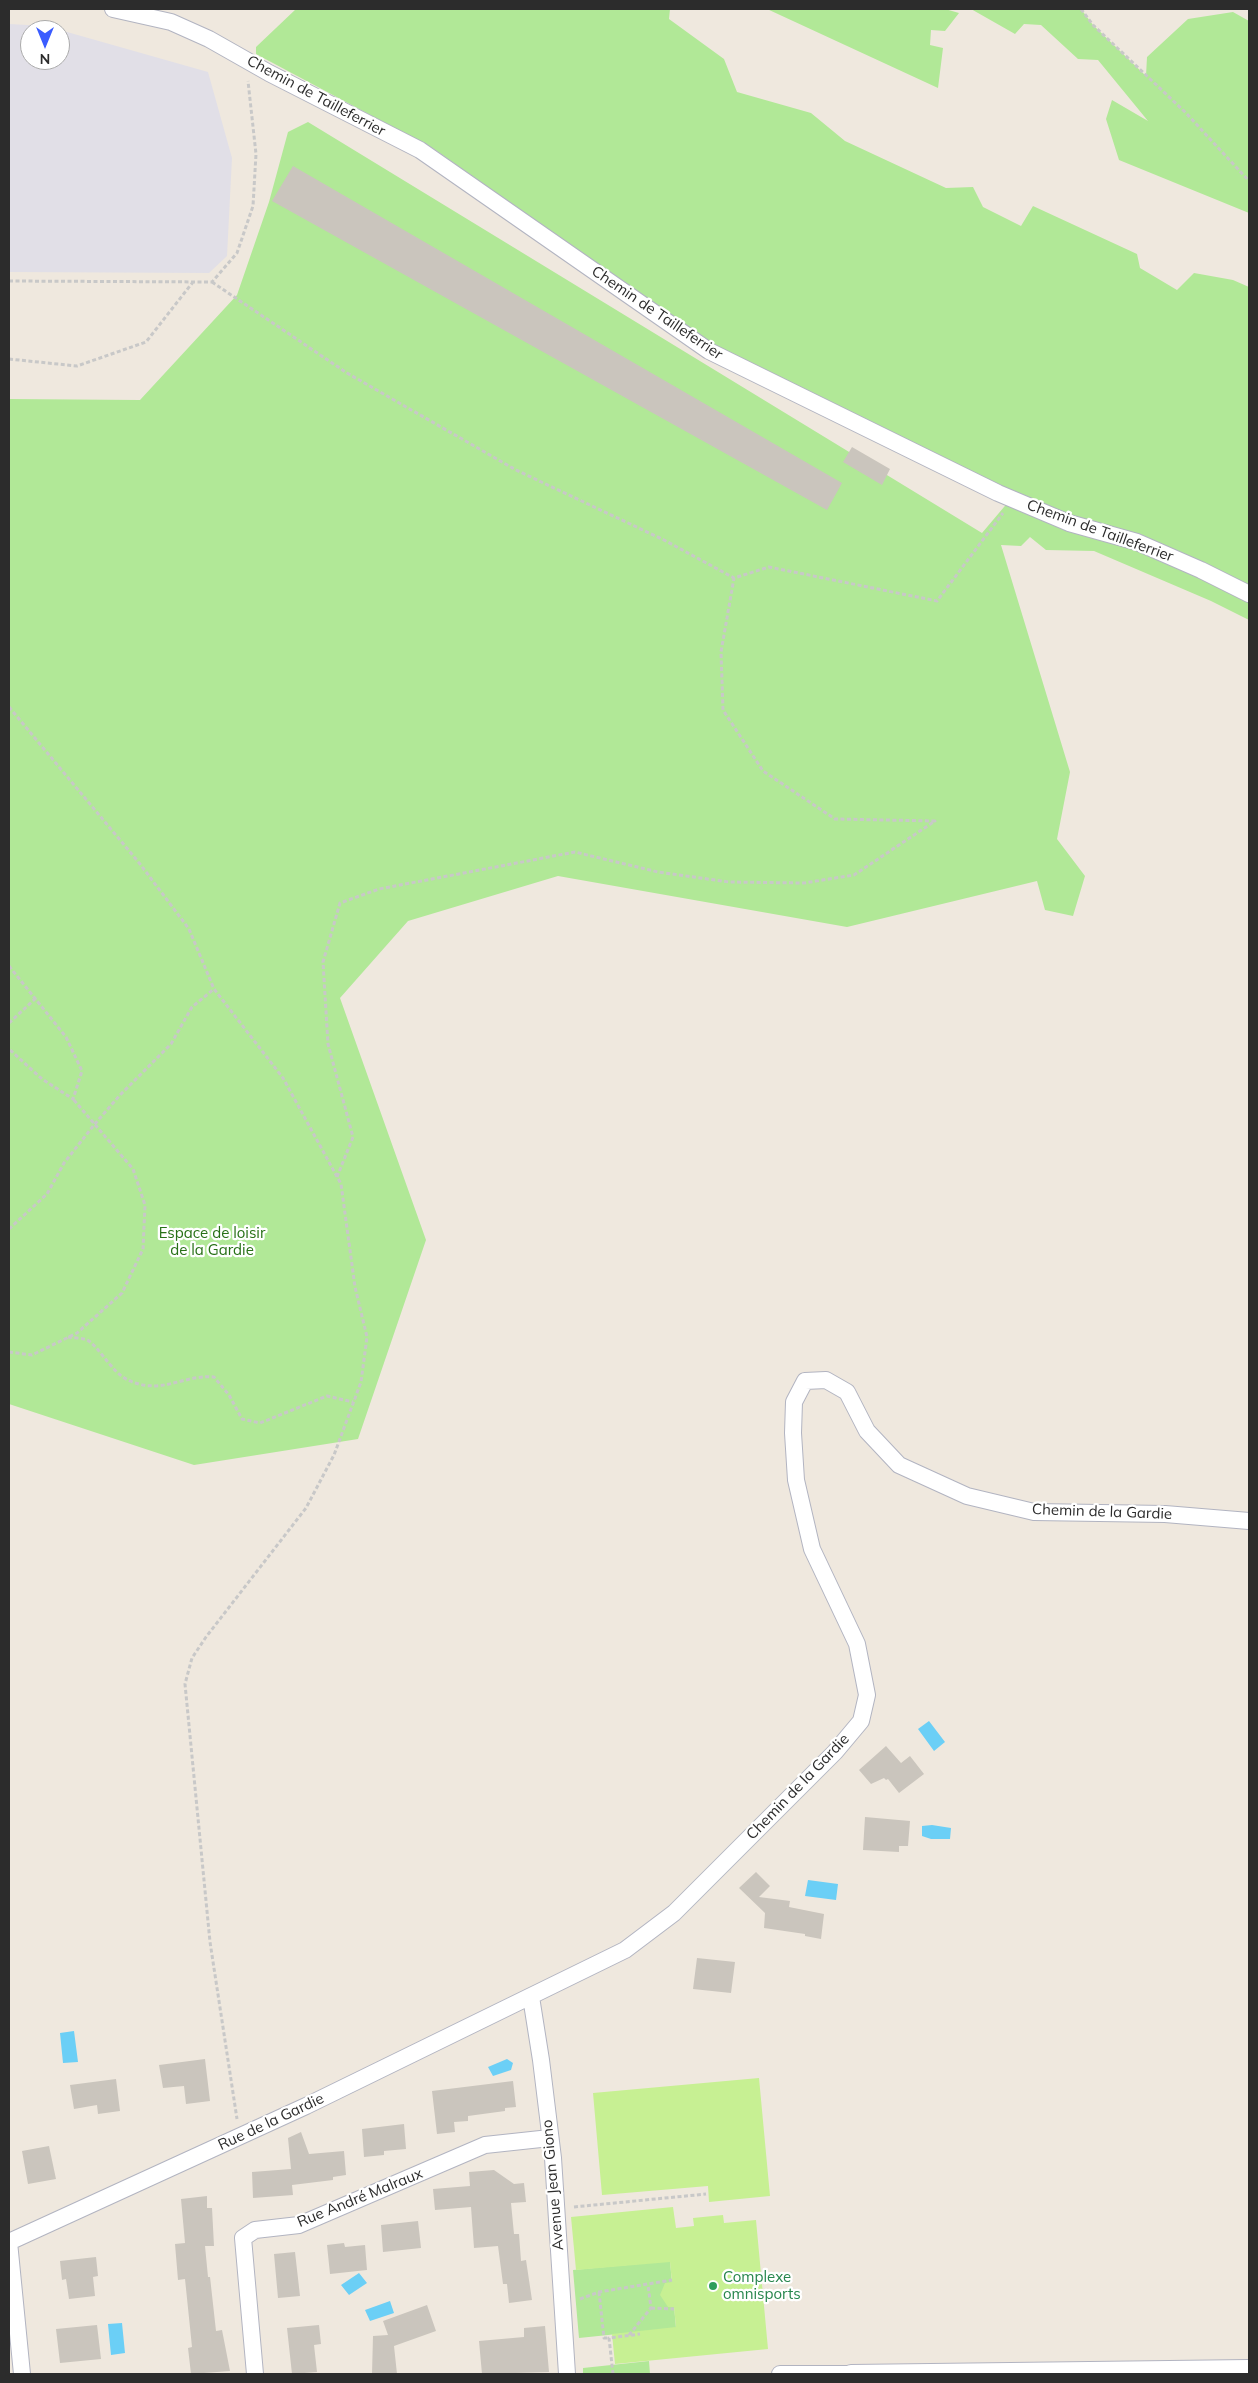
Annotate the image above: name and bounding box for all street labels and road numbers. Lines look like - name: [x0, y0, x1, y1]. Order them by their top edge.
- street label: Chemin de Tailleferrier: [244, 52, 388, 140]
- street label: Chemin de Tailleferrier: [588, 262, 726, 364]
- street label: Chemin de Tailleferrier: [1024, 496, 1176, 566]
- street label: Chemin de la Gardie: [1032, 1501, 1172, 1523]
- street label: Chemin de la Gardie: [743, 1730, 853, 1844]
- street label: Rue de la Gardie: [215, 2090, 327, 2154]
- street label: Avenue Jean Giono: [538, 2119, 568, 2251]
- street label: Rue André Malraux: [295, 2165, 425, 2231]

